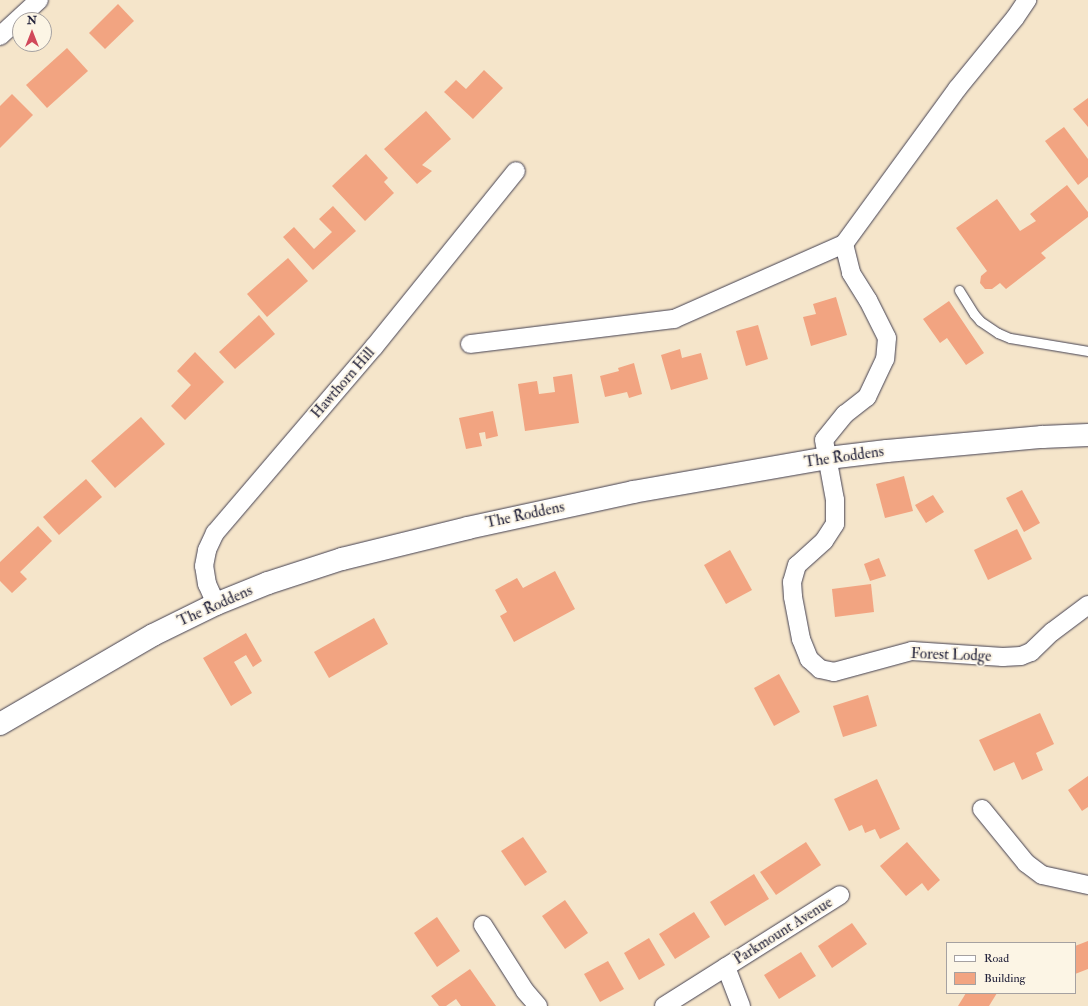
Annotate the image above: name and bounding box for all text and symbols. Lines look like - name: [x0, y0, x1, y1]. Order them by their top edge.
- north arrow: [12, 12, 52, 52]
- text: N: [27, 14, 37, 27]
- street label: Hawthorn Hill: [307, 344, 379, 422]
- street label: The Roddens: [803, 443, 885, 471]
- street label: The Roddens: [484, 498, 566, 532]
- street label: The Roddens: [175, 581, 255, 631]
- street label: Forest Lodge: [910, 645, 992, 665]
- street label: Parkmount Avenue: [730, 893, 836, 969]
- legend: [946, 942, 1076, 994]
- text: Road: [984, 951, 1009, 966]
- text: Building: [984, 971, 1025, 986]

